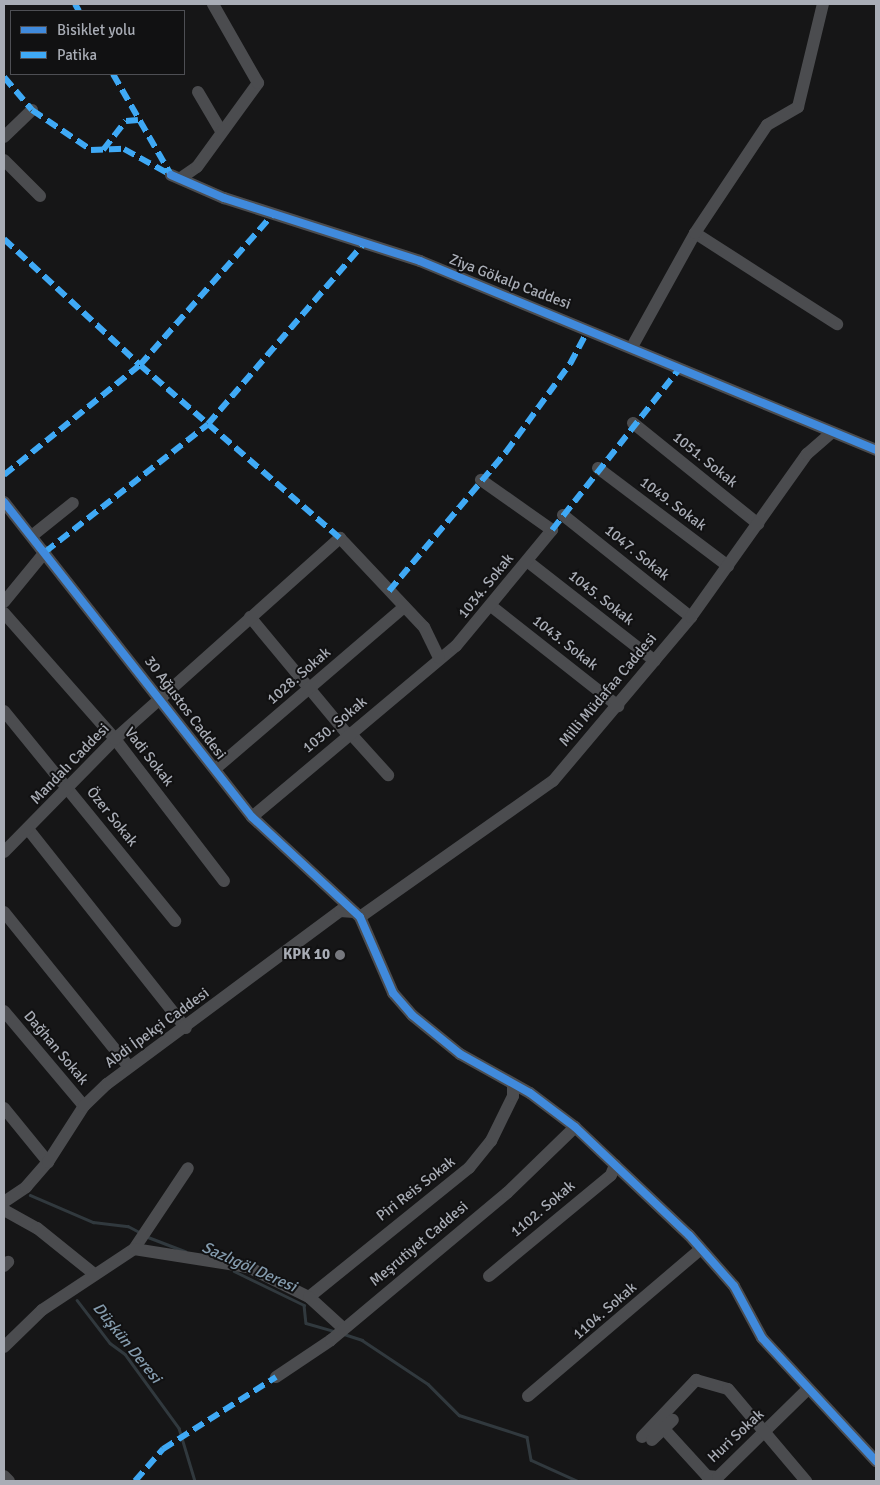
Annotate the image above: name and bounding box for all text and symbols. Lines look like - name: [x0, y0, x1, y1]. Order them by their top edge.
- legend: [10, 10, 185, 75]
- text: Bisiklet yolu: [57, 21, 135, 39]
- text: Patika: [57, 46, 97, 64]
- street label: Ziya Gökalp Caddesi: [447, 251, 573, 313]
- street label: 1051. Sokak: [669, 428, 741, 492]
- street label: 1049. Sokak: [636, 473, 710, 535]
- street label: 1047. Sokak: [601, 521, 673, 585]
- street label: 1034. Sokak: [454, 550, 518, 622]
- street label: 1045. Sokak: [565, 567, 637, 629]
- street label: 1043. Sokak: [529, 612, 601, 674]
- street label: Milli Müdafaa Caddesi: [555, 630, 661, 750]
- street label: 1028. Sokak: [264, 643, 334, 709]
- street label: 30 Ağustos Caddesi: [140, 653, 230, 763]
- street label: 1030. Sokak: [299, 693, 371, 757]
- street label: Mandalı Caddesi: [27, 720, 113, 808]
- street label: Vadi Sokak: [120, 724, 178, 790]
- street label: Özer Sokak: [83, 784, 141, 850]
- place label: KPK 10: [283, 946, 330, 964]
- marker: KPK 10: [334, 949, 346, 961]
- street label: Abdi İpekçi Caddesi: [101, 984, 213, 1072]
- street label: Dağhan Sokak: [20, 1007, 92, 1089]
- street label: Piri Reis Sokak: [373, 1153, 459, 1225]
- street label: 1102. Sokak: [507, 1177, 579, 1241]
- street label: Meşrutiyet Caddesi: [366, 1198, 472, 1290]
- water label: Sazlıgöl Deresi: [199, 1238, 299, 1296]
- street label: 1104. Sokak: [570, 1278, 640, 1344]
- water label: Düşkün Deresi: [89, 1299, 165, 1387]
- street label: Huri Sokak: [704, 1405, 768, 1467]

